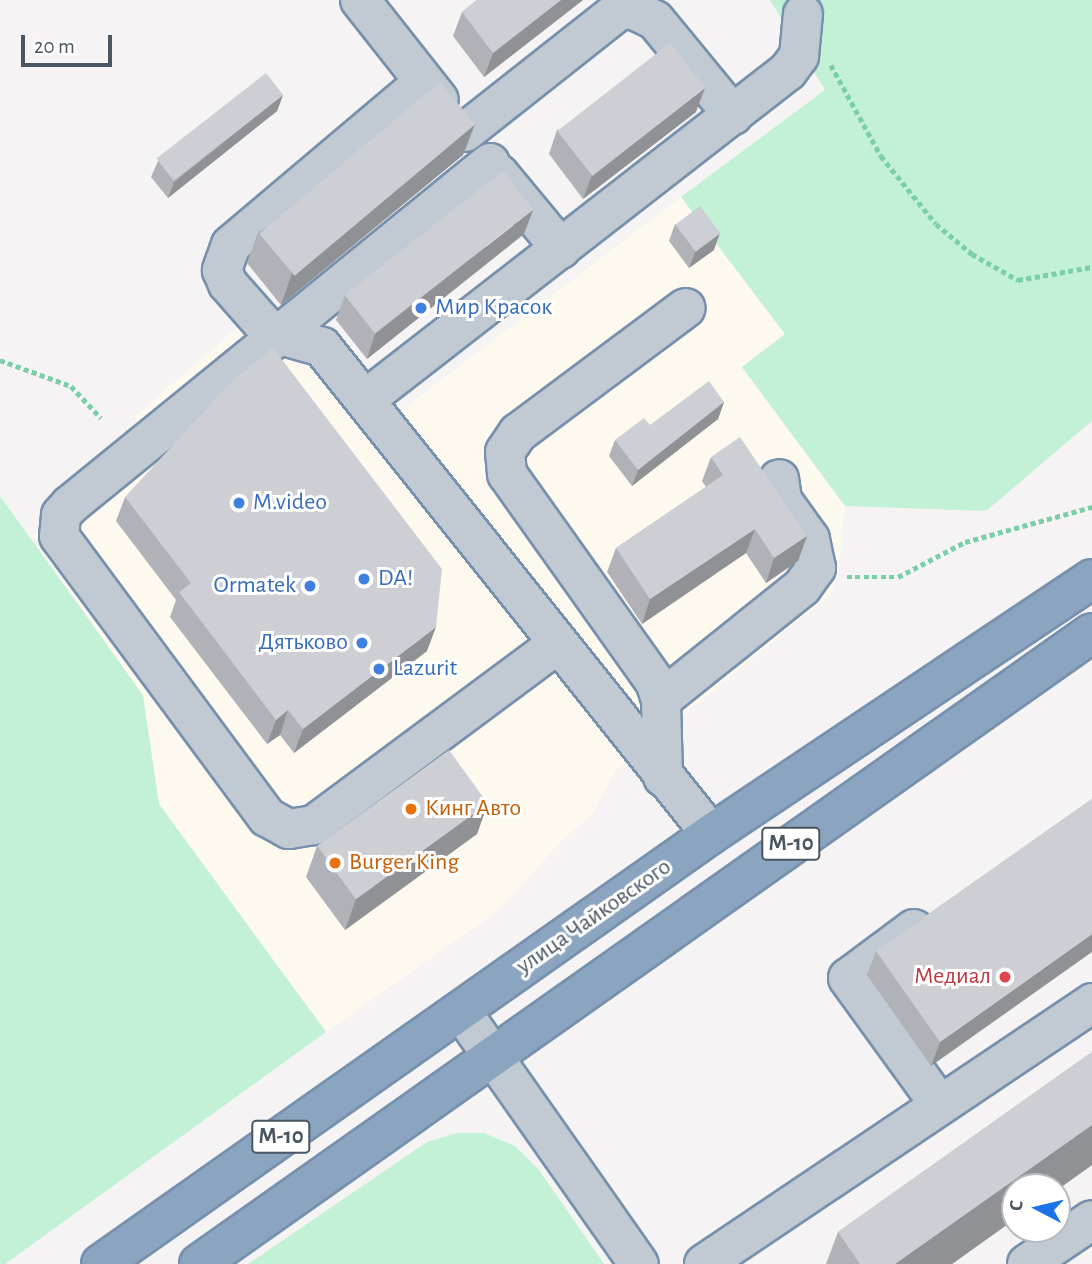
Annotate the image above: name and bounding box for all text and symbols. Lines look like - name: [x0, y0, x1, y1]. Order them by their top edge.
- scale bar: [24, 21, 116, 65]
- text: 20 m: [34, 36, 75, 57]
- place label: Мир Красок: [435, 294, 552, 322]
- marker: Мир Красок: [413, 300, 429, 316]
- place label: M.video: [253, 489, 327, 517]
- marker: M.video: [231, 495, 247, 511]
- place label: DA!: [378, 565, 413, 593]
- marker: DA!: [356, 571, 372, 587]
- place label: Ormatek: [213, 572, 296, 600]
- marker: Ormatek: [302, 578, 318, 594]
- place label: Дятьково: [258, 629, 348, 657]
- marker: Дятьково: [354, 635, 370, 651]
- place label: Lazurit: [393, 655, 457, 683]
- marker: Lazurit: [371, 661, 387, 677]
- place label: Кинг Авто: [425, 795, 521, 823]
- marker: Кинг Авто: [403, 801, 419, 817]
- road number: М-10: [761, 824, 821, 864]
- place label: Burger King: [349, 849, 459, 877]
- street label: улица Чайковского: [511, 853, 677, 981]
- marker: Burger King: [327, 855, 343, 871]
- place label: Медиал: [914, 963, 991, 991]
- marker: Медиал: [997, 969, 1013, 985]
- road number: М-10: [251, 1118, 311, 1156]
- north arrow: [1001, 1173, 1071, 1243]
- text: С: [1007, 1199, 1027, 1212]

